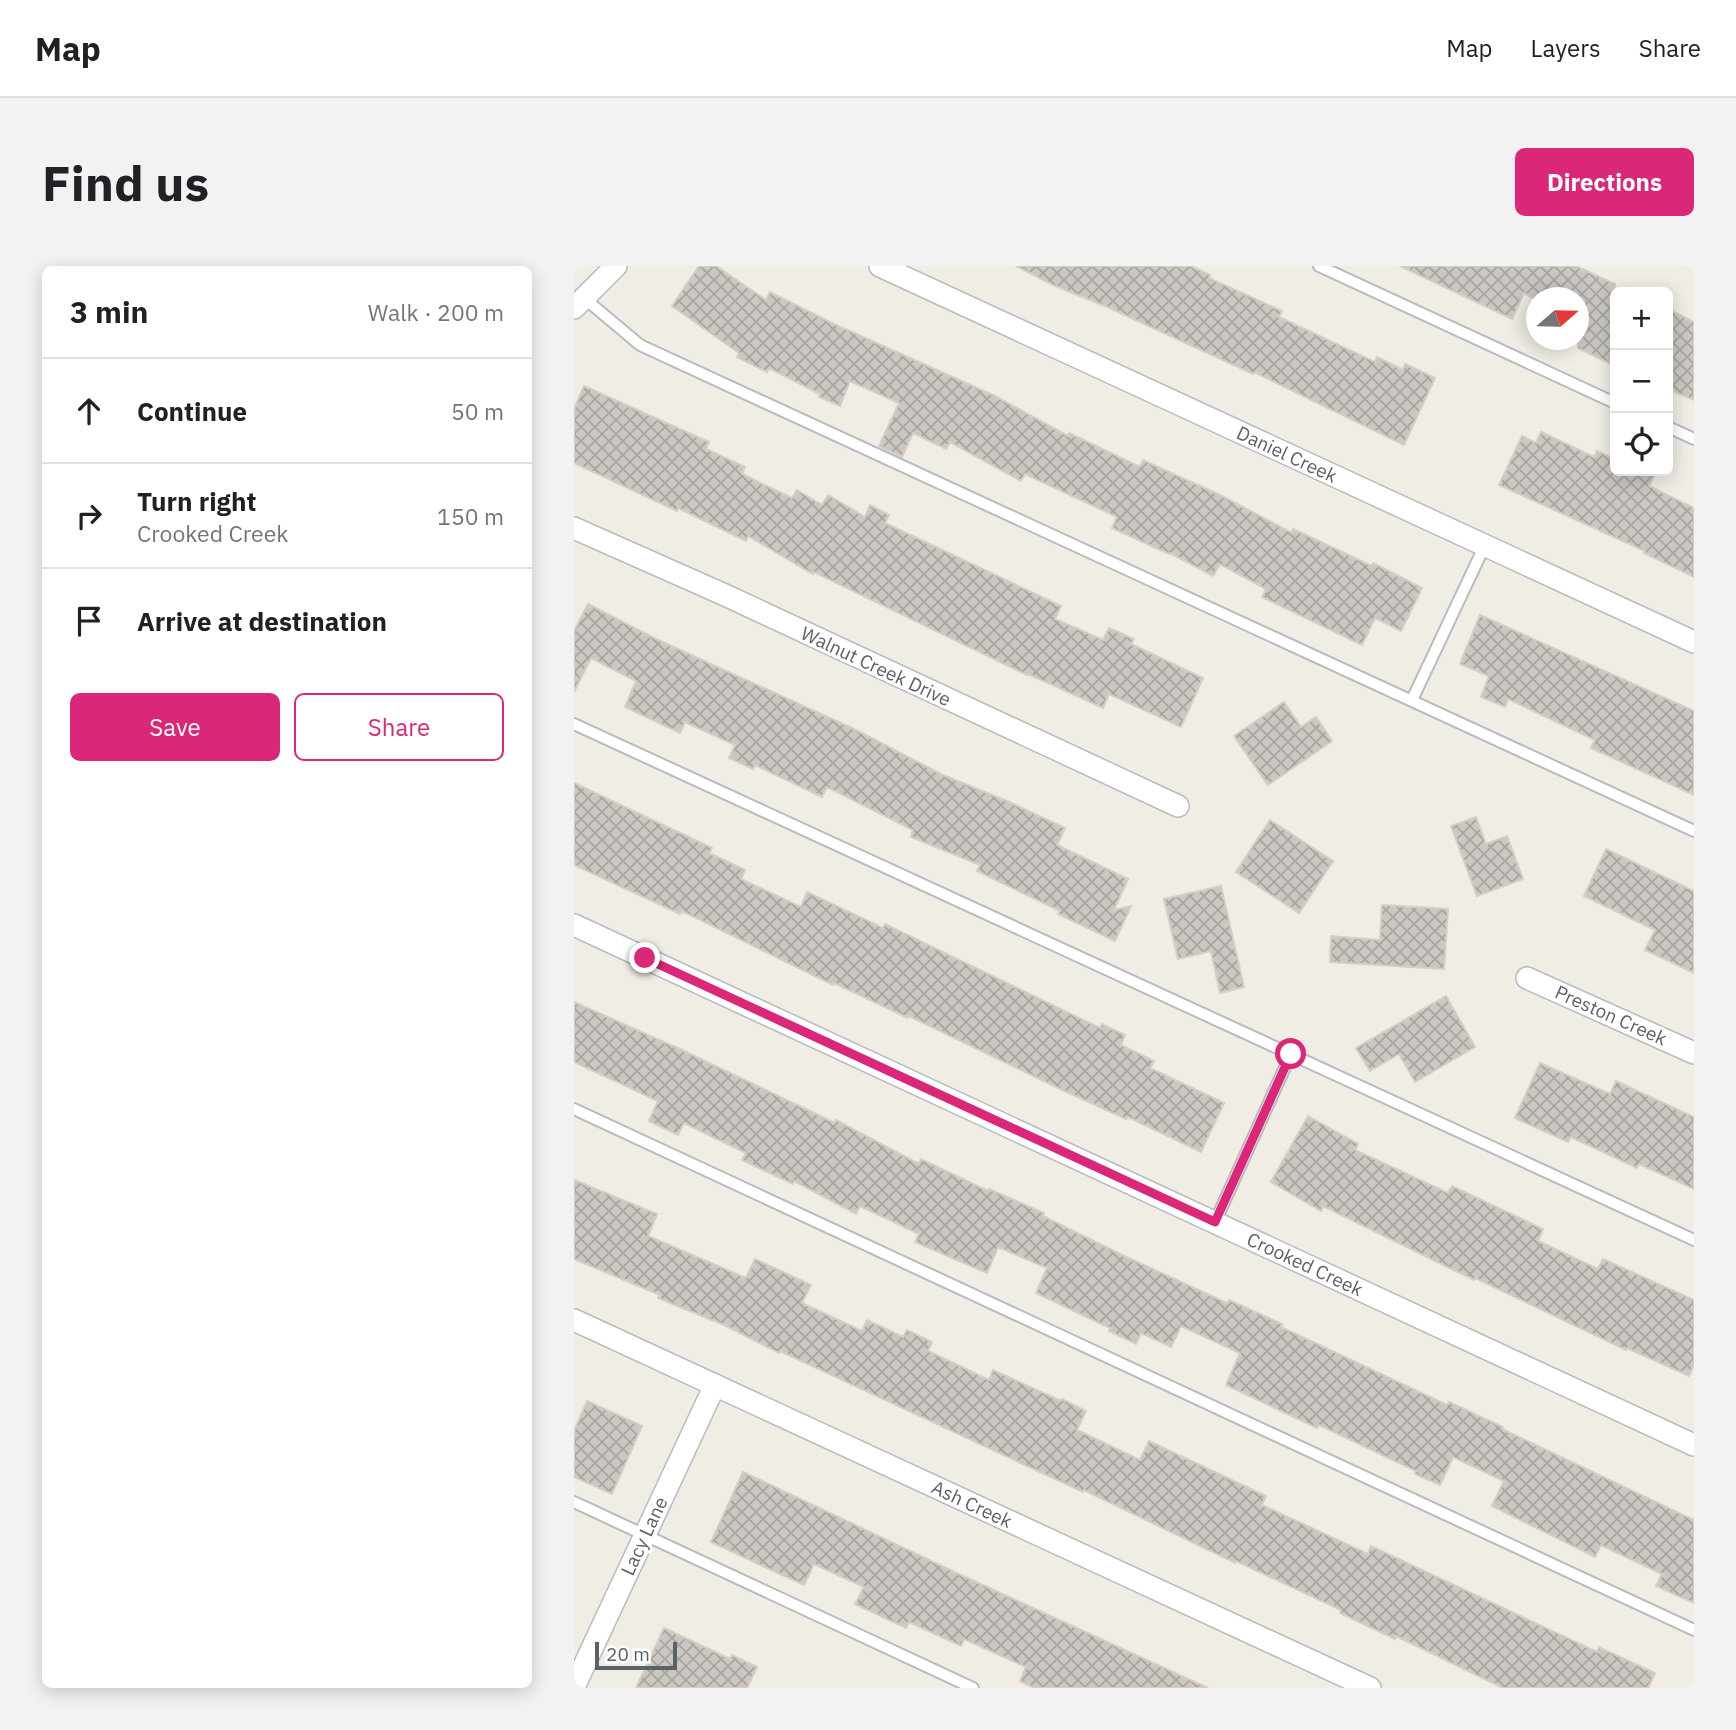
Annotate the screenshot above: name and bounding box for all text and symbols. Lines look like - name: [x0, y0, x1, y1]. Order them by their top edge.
- text: Map: [35, 27, 101, 70]
- text: Map: [1446, 32, 1493, 64]
- text: Layers: [1531, 32, 1601, 64]
- text: Share: [1639, 32, 1701, 64]
- button: Directions: [1515, 148, 1694, 216]
- text: Find us: [42, 151, 209, 214]
- north arrow: [1526, 287, 1589, 350]
- map controls: [1610, 287, 1673, 476]
- button: +: [1610, 287, 1673, 350]
- text: 3 min: [70, 292, 148, 331]
- text: Walk · 200 m: [368, 297, 504, 327]
- button: −: [1610, 350, 1673, 413]
- icon: ahead: [70, 392, 108, 430]
- text: Continue: [137, 394, 247, 428]
- text: 50 m: [451, 396, 504, 426]
- button: locate: [1610, 413, 1673, 476]
- street label: Daniel Creek: [1233, 420, 1341, 488]
- text: Turn right: [137, 484, 256, 518]
- icon: right: [70, 497, 108, 535]
- text: 150 m: [437, 501, 504, 531]
- text: Crooked Creek: [137, 518, 288, 548]
- icon: arrive: [70, 602, 108, 640]
- text: Arrive at destination: [137, 604, 387, 638]
- street label: Walnut Creek Drive: [797, 621, 955, 711]
- button: Save: [70, 693, 280, 761]
- button: Share: [294, 693, 504, 761]
- route end: [629, 942, 660, 973]
- street label: Preston Creek: [1551, 980, 1671, 1050]
- route start: [1275, 1038, 1306, 1069]
- street label: Crooked Creek: [1243, 1227, 1367, 1301]
- street label: Ash Creek: [928, 1475, 1016, 1533]
- street label: Lacy Lane: [615, 1493, 673, 1579]
- scale bar: [595, 1639, 677, 1671]
- text: 20 m: [606, 1642, 650, 1666]

